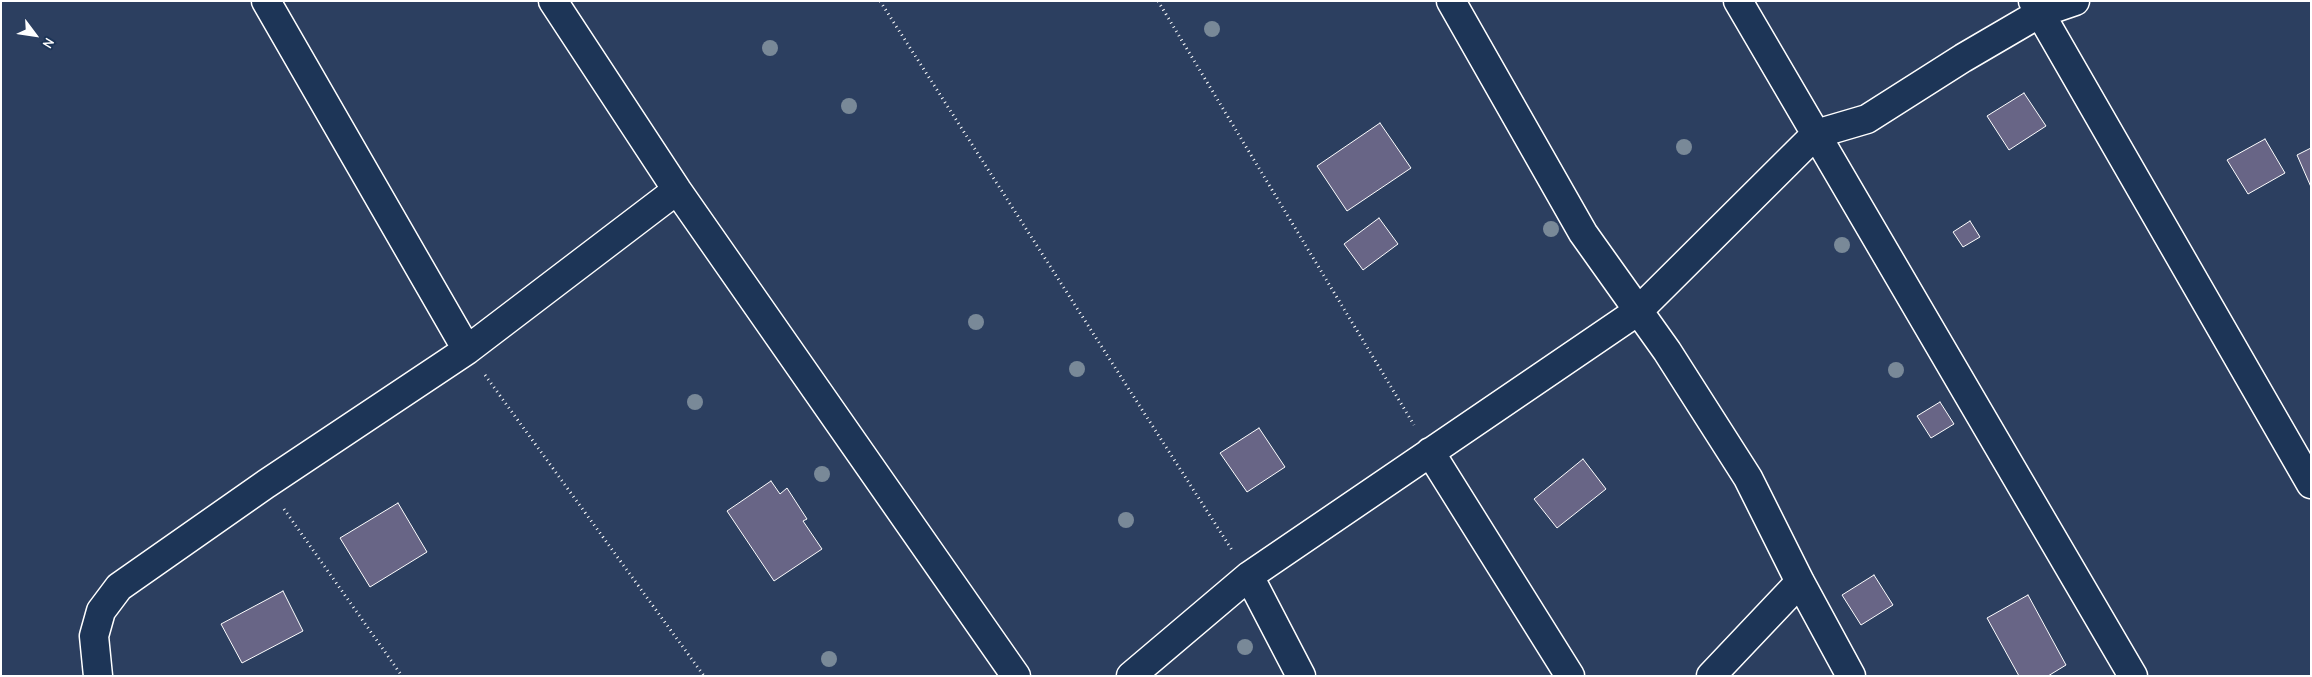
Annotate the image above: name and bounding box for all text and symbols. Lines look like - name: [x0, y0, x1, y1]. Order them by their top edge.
- north arrow: [10, 10, 60, 60]
- text: N: [39, 35, 58, 51]

